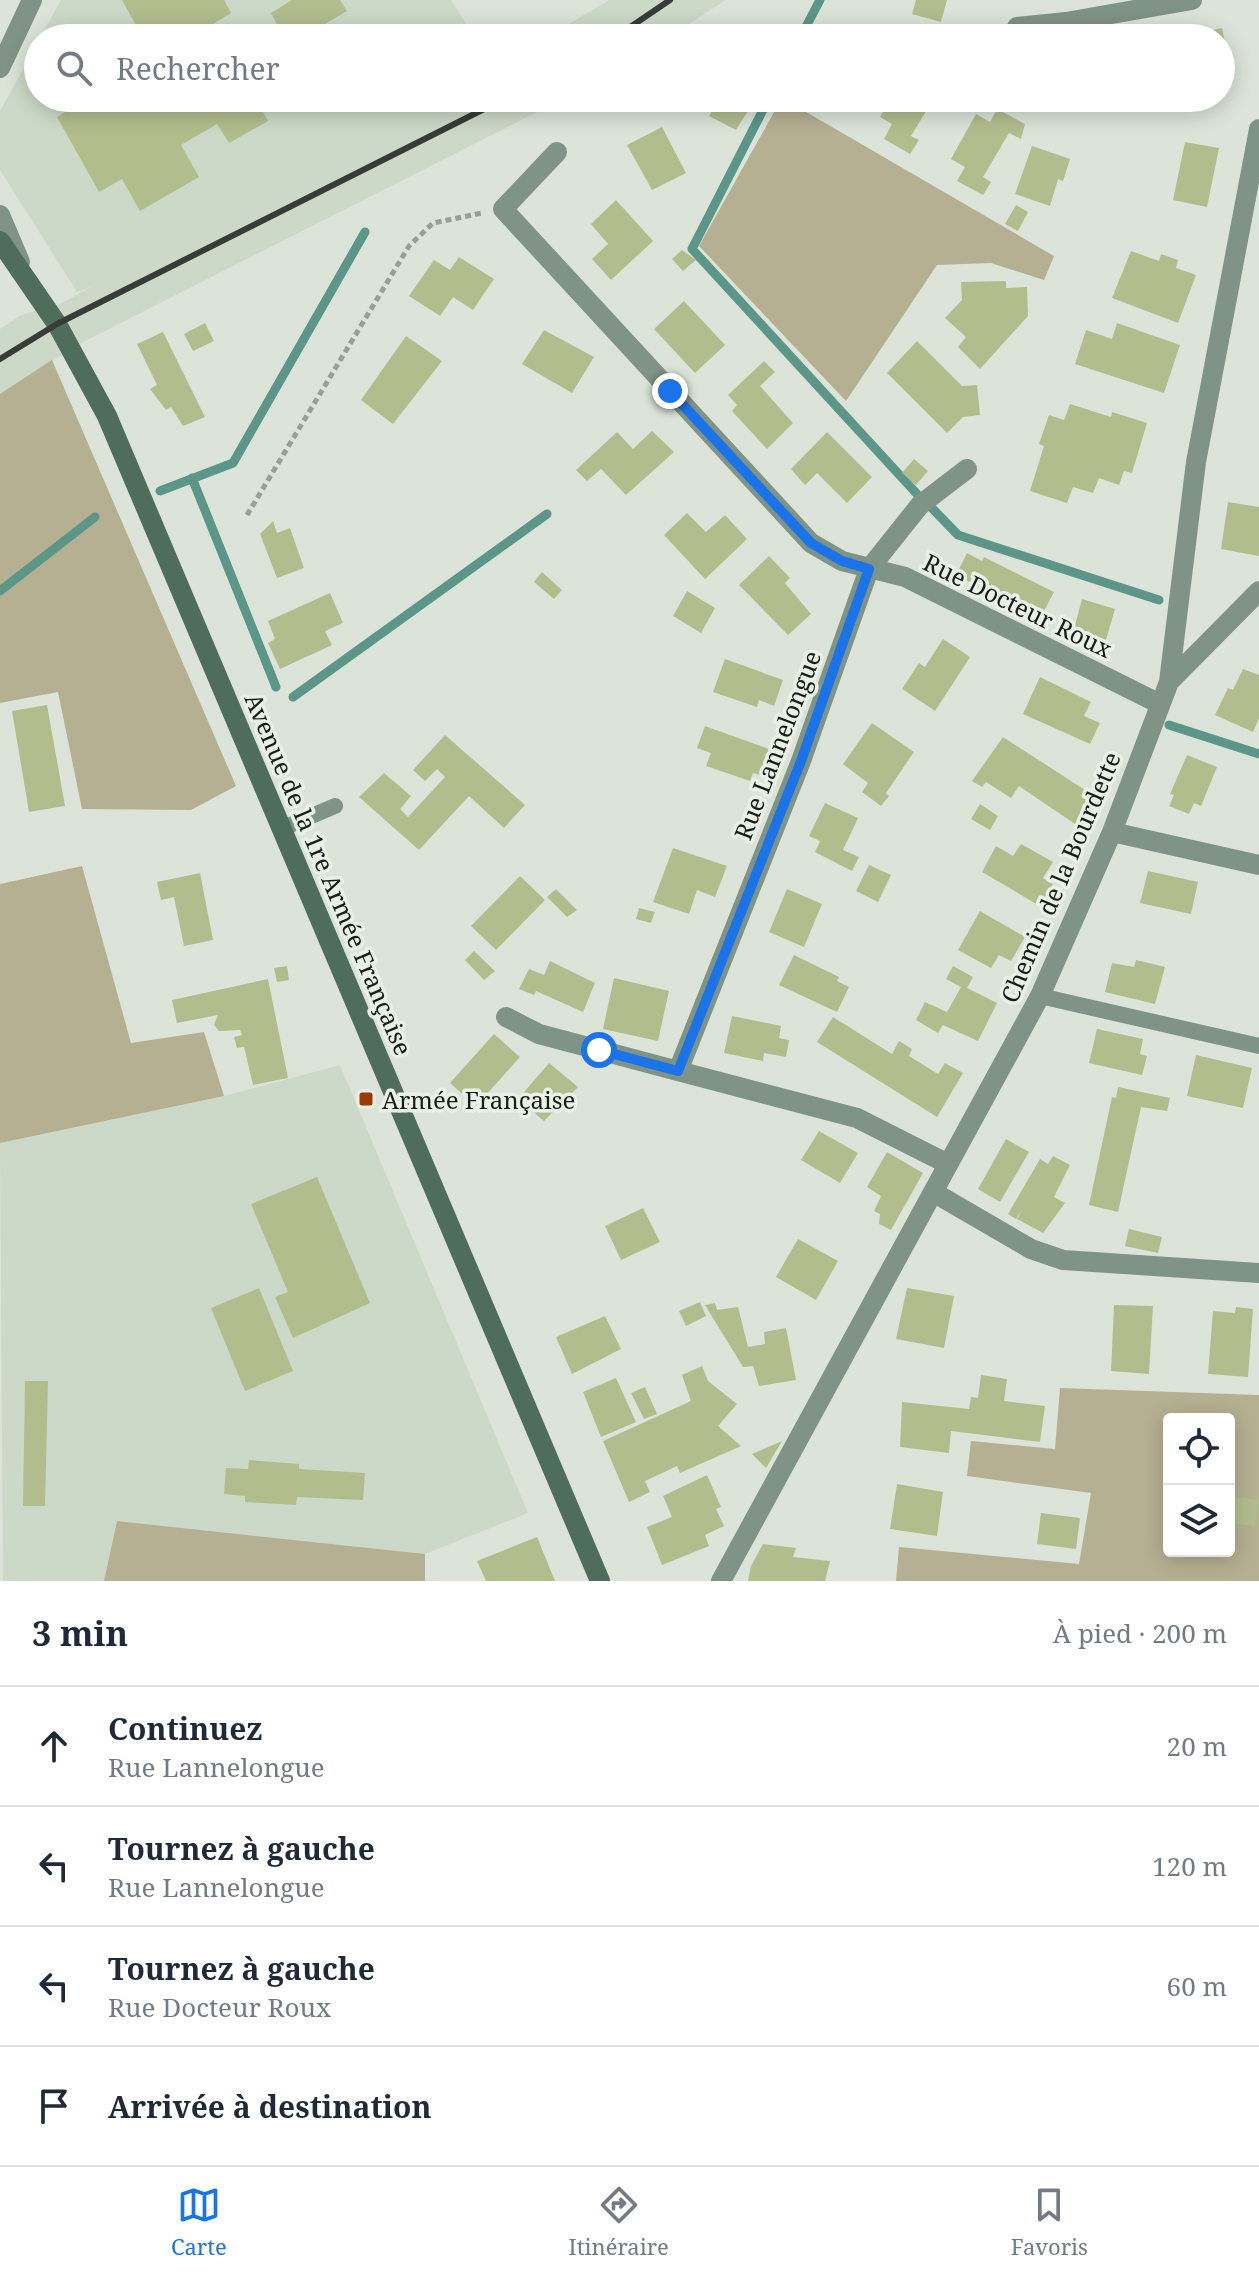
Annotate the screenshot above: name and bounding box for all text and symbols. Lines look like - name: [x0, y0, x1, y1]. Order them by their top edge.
- search box: [24, 24, 1235, 112]
- icon: search: [52, 46, 96, 90]
- text: Rechercher: [116, 48, 280, 89]
- route end: [652, 373, 688, 409]
- street label: Rue Docteur Roux: [918, 545, 1118, 665]
- street label: Rue Lannelongue: [726, 646, 828, 844]
- street label: Avenue de la 1re Armée Française: [238, 688, 420, 1060]
- street label: Chemin de la Bourdette: [992, 747, 1128, 1007]
- route start: [581, 1032, 617, 1068]
- place label: Armée Française: [382, 1083, 575, 1116]
- marker: Armée Française: [357, 1090, 375, 1108]
- map controls: [1163, 1413, 1235, 1557]
- button: locate: [1163, 1413, 1235, 1485]
- button: layers: [1163, 1485, 1235, 1557]
- text: 3 min: [32, 1610, 128, 1656]
- text: À pied · 200 m: [1053, 1615, 1227, 1651]
- text: Continuez: [108, 1708, 262, 1749]
- icon: ahead: [32, 1724, 76, 1768]
- text: 20 m: [1167, 1728, 1227, 1764]
- text: Rue Lannelongue: [108, 1749, 325, 1785]
- text: Tournez à gauche: [108, 1828, 375, 1869]
- icon: left: [32, 1844, 76, 1888]
- text: 120 m: [1152, 1848, 1227, 1884]
- text: Rue Lannelongue: [108, 1869, 325, 1905]
- text: Tournez à gauche: [108, 1948, 375, 1989]
- icon: left: [32, 1964, 76, 2008]
- text: 60 m: [1167, 1968, 1227, 2004]
- text: Rue Docteur Roux: [108, 1989, 331, 2025]
- icon: arrive: [32, 2084, 76, 2128]
- text: Arrivée à destination: [108, 2086, 432, 2127]
- tab: Carte: [171, 2183, 227, 2261]
- tab: Itinéraire: [569, 2183, 669, 2261]
- tab: Favoris: [1011, 2183, 1088, 2261]

